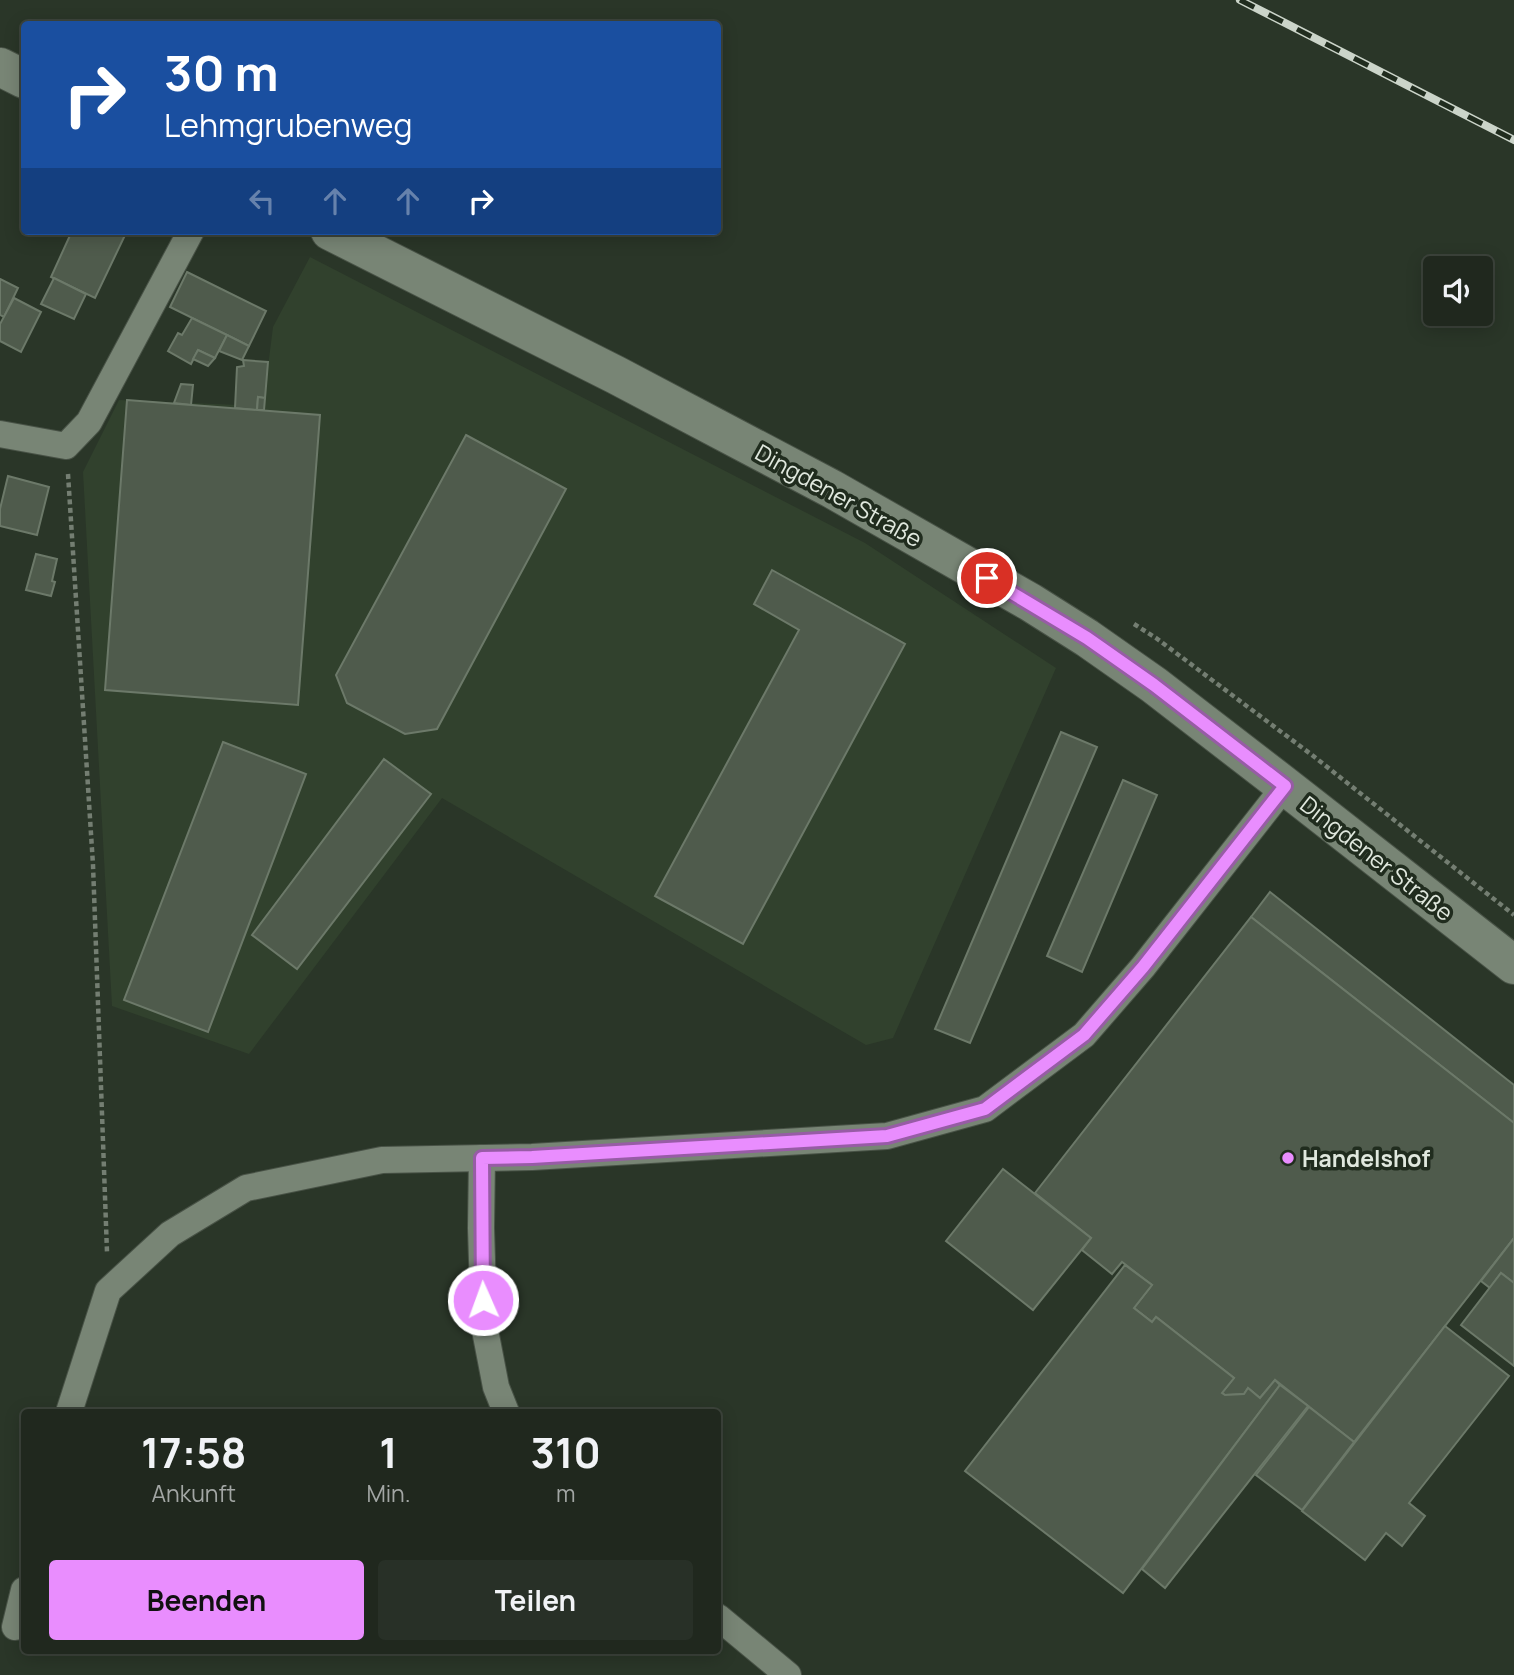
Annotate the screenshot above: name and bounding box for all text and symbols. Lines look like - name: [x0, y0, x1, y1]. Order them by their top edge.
- text: 30 m: [164, 39, 279, 106]
- icon: right: [49, 49, 140, 140]
- text: Lehmgrubenweg: [164, 103, 412, 147]
- icon: left: [243, 182, 281, 220]
- icon: ahead: [316, 182, 354, 220]
- icon: ahead: [389, 182, 427, 220]
- icon: right: [462, 182, 500, 220]
- map controls: [1423, 256, 1493, 326]
- button: sound: [1423, 256, 1493, 326]
- street label: Dingdener Straße: [750, 436, 928, 554]
- pin: [957, 548, 1017, 608]
- icon: arrive: [968, 559, 1006, 597]
- street label: Dingdener Straße: [1294, 788, 1460, 928]
- place label: Handelshof: [1302, 1142, 1431, 1174]
- marker: Handelshof: [1280, 1150, 1296, 1166]
- position arrow: [446, 1263, 520, 1337]
- text: 17:58: [141, 1423, 246, 1481]
- text: 1: [379, 1423, 398, 1481]
- text: 310: [531, 1423, 601, 1481]
- text: Ankunft: [152, 1477, 236, 1509]
- text: Min.: [366, 1477, 411, 1509]
- text: m: [556, 1477, 576, 1509]
- button: Beenden: [49, 1560, 364, 1640]
- button: Teilen: [378, 1560, 693, 1640]

